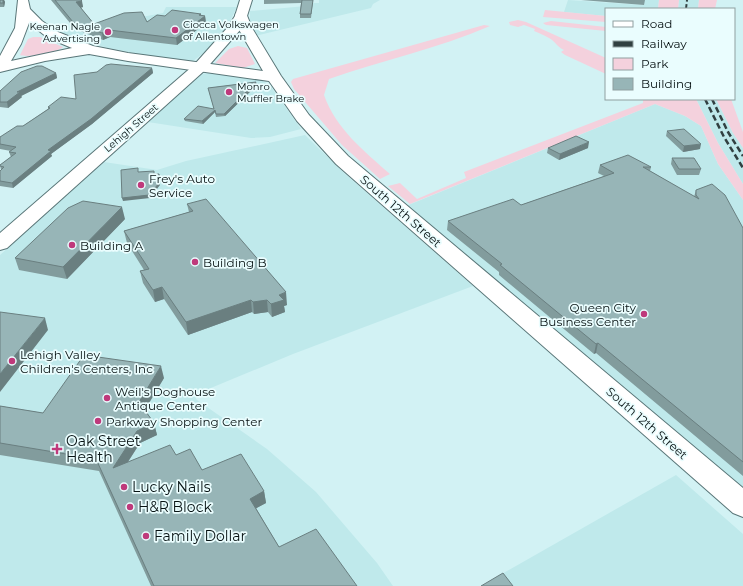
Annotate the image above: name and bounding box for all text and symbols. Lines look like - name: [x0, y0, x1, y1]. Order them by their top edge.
- legend: [605, 8, 735, 100]
- text: Road: [641, 16, 672, 31]
- place label: Ciocca Volkswagen of Allentown: [183, 18, 279, 43]
- place label: Keenan Nagle Advertising: [29, 20, 100, 45]
- marker: Ciocca Volkswagen of Allentown: [170, 25, 180, 35]
- marker: Keenan Nagle Advertising: [103, 27, 113, 37]
- text: Railway: [641, 36, 687, 51]
- text: Park: [641, 56, 669, 71]
- text: Building: [641, 76, 692, 91]
- place label: Monro Muffler Brake: [237, 80, 304, 105]
- marker: Monro Muffler Brake: [224, 87, 234, 97]
- street label: Lehigh Street: [101, 101, 161, 155]
- place label: Frey's Auto Service: [149, 171, 215, 200]
- street label: South 12th Street: [357, 172, 445, 250]
- marker: Frey's Auto Service: [136, 180, 146, 190]
- place label: Building A: [80, 238, 143, 253]
- marker: Building A: [67, 240, 77, 250]
- place label: Building B: [203, 255, 266, 270]
- marker: Building B: [190, 257, 200, 267]
- place label: Queen City Business Center: [539, 300, 636, 329]
- marker: Queen City Business Center: [639, 309, 649, 319]
- place label: Lehigh Valley Children's Centers, Inc: [20, 347, 153, 376]
- marker: Lehigh Valley Children's Centers, Inc: [7, 356, 17, 366]
- place label: Weil's Doghouse Antique Center: [115, 384, 215, 413]
- street label: South 12th Street: [603, 384, 691, 462]
- marker: Weil's Doghouse Antique Center: [102, 393, 112, 403]
- place label: Parkway Shopping Center: [106, 414, 262, 429]
- marker: Parkway Shopping Center: [93, 416, 103, 426]
- place label: Oak Street Health: [66, 432, 141, 466]
- marker: Oak Street Health: [51, 443, 63, 455]
- place label: Lucky Nails: [132, 478, 211, 496]
- marker: Lucky Nails: [119, 482, 129, 492]
- place label: H&R Block: [138, 498, 212, 516]
- marker: H&R Block: [125, 502, 135, 512]
- place label: Family Dollar: [154, 527, 247, 545]
- marker: Family Dollar: [141, 531, 151, 541]

